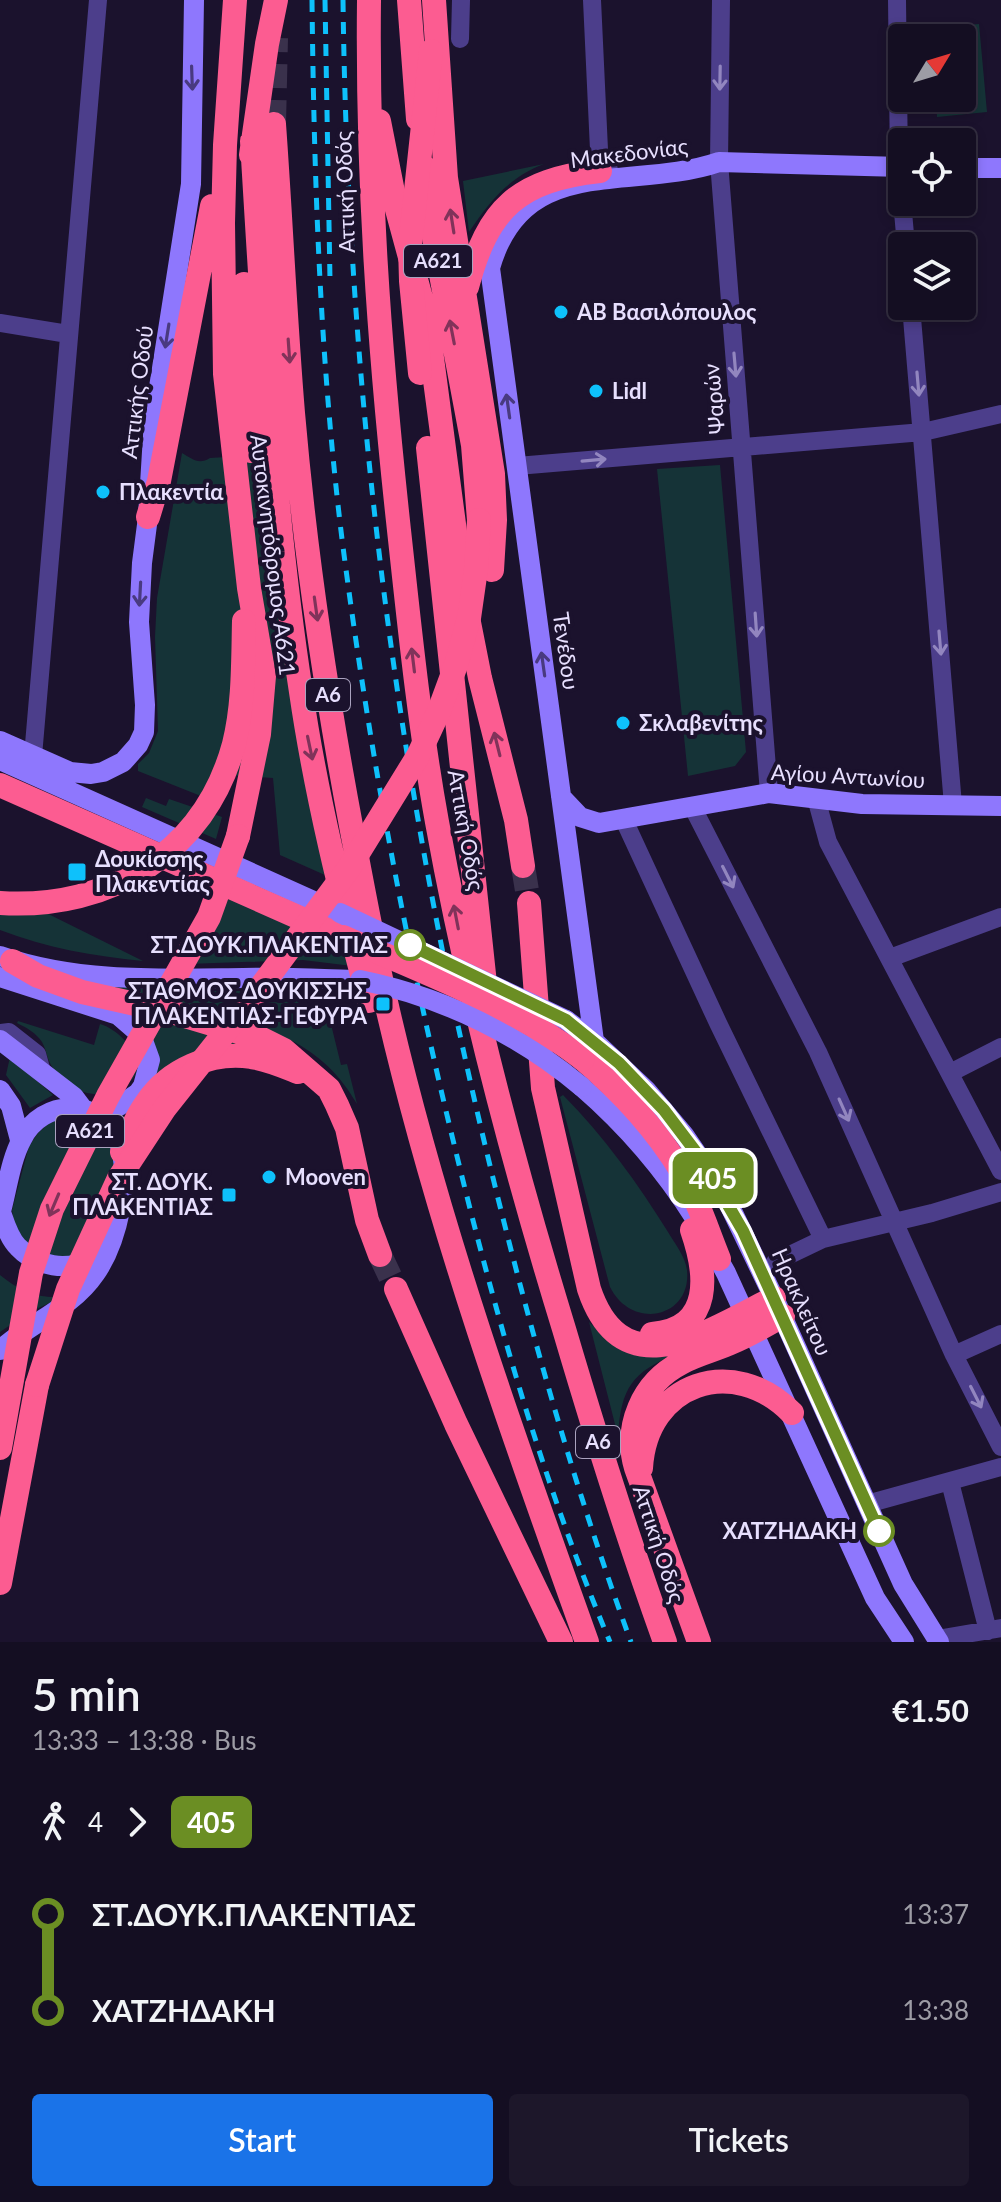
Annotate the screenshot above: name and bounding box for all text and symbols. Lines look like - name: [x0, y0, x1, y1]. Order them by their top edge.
- north arrow: [888, 24, 976, 112]
- map controls: [888, 24, 976, 320]
- one-way arrow: [184, 64, 200, 91]
- one-way arrow: [712, 64, 728, 91]
- button: locate: [888, 128, 976, 216]
- street label: Αττική Οδός: [329, 131, 360, 253]
- street label: Μακεδονίας: [569, 132, 689, 173]
- one-way arrow: [444, 209, 459, 235]
- button: layers: [888, 232, 976, 320]
- road number: Α621: [404, 245, 472, 277]
- place label: ΑΒ Βασιλόπουλος: [576, 298, 757, 325]
- marker: ΑΒ Βασιλόπουλος: [552, 303, 570, 321]
- one-way arrow: [443, 320, 458, 346]
- one-way arrow: [159, 323, 174, 348]
- street label: Αττικής Οδού: [115, 324, 158, 460]
- one-way arrow: [282, 337, 297, 364]
- one-way arrow: [728, 351, 743, 378]
- street label: Ψαρών: [697, 363, 730, 435]
- one-way arrow: [911, 370, 926, 397]
- place label: Lidl: [612, 377, 647, 404]
- marker: Lidl: [587, 382, 605, 400]
- one-way arrow: [501, 393, 516, 420]
- street label: Αυτοκινητόδρομος Α621: [245, 433, 302, 677]
- one-way arrow: [580, 452, 607, 467]
- place label: Πλακεντία: [119, 478, 224, 505]
- marker: Πλακεντία: [94, 483, 112, 501]
- one-way arrow: [133, 580, 148, 607]
- one-way arrow: [309, 596, 324, 622]
- street label: Τενέδου: [548, 610, 585, 691]
- one-way arrow: [749, 611, 764, 637]
- one-way arrow: [933, 629, 948, 656]
- one-way arrow: [406, 648, 421, 674]
- one-way arrow: [535, 652, 550, 677]
- road number: Α6: [306, 679, 350, 711]
- place label: Σκλαβενίτης: [639, 709, 763, 736]
- marker: Σκλαβενίτης: [614, 714, 632, 732]
- one-way arrow: [488, 732, 503, 758]
- one-way arrow: [303, 734, 318, 760]
- street label: Αγίου Αντωνίου: [770, 758, 926, 793]
- street label: Αττική Οδός: [443, 767, 490, 892]
- place label: Δουκίσσης Πλακεντίας: [95, 845, 210, 897]
- marker: Δουκίσσης Πλακεντίας: [66, 861, 88, 883]
- one-way arrow: [721, 865, 737, 889]
- one-way arrow: [448, 905, 463, 930]
- marker: ΣΤ.ΔΟΥΚ.ΠΛΑΚΕΝΤΙΑΣ: [395, 930, 425, 960]
- place label: ΣΤ.ΔΟΥΚ.ΠΛΑΚΕΝΤΙΑΣ: [151, 931, 388, 958]
- place label: ΣΤΑΘΜΟΣ ΔΟΥΚΙΣΣΗΣ ΠΛΑΚΕΝΤΙΑΣ-ΓΕΦΥΡΑ: [128, 977, 368, 1029]
- marker: ΣΤΑΘΜΟΣ ΔΟΥΚΙΣΣΗΣ ΠΛΑΚΕΝΤΙΑΣ-ΓΕΦΥΡΑ: [374, 995, 392, 1013]
- one-way arrow: [838, 1097, 853, 1122]
- road number: Α621: [56, 1115, 124, 1147]
- line badge: 405: [667, 1152, 759, 1204]
- text: 405: [689, 1161, 737, 1195]
- place label: Mooven: [285, 1163, 366, 1190]
- place label: ΣΤ. ΔΟΥΚ. ΠΛΑΚΕΝΤΙΑΣ: [72, 1168, 213, 1220]
- marker: Mooven: [260, 1168, 278, 1186]
- marker: ΣΤ. ΔΟΥΚ. ΠΛΑΚΕΝΤΙΑΣ: [220, 1186, 238, 1204]
- one-way arrow: [46, 1192, 61, 1217]
- street label: Ηρακλείτου: [767, 1244, 838, 1360]
- one-way arrow: [968, 1385, 984, 1409]
- road number: Α6: [576, 1426, 620, 1458]
- street label: Αττική Οδός: [628, 1482, 691, 1606]
- marker: ΧΑΤΖΗΔΑΚΗ: [864, 1516, 894, 1546]
- place label: ΧΑΤΖΗΔΑΚΗ: [722, 1517, 857, 1544]
- text: 5 min: [32, 1668, 141, 1720]
- text: €1.50: [892, 1692, 969, 1728]
- text: 13:33 – 13:38 · Bus: [32, 1724, 256, 1756]
- icon: walk: [32, 1800, 76, 1844]
- icon: forward: [115, 1800, 159, 1844]
- text: 405: [187, 1805, 236, 1839]
- text: 4: [88, 1806, 103, 1838]
- text: ΣΤ.ΔΟΥΚ.ΠΛΑΚΕΝΤΙΑΣ: [92, 1896, 416, 1932]
- text: 13:37: [902, 1898, 969, 1930]
- text: ΧΑΤΖΗΔΑΚΗ: [92, 1992, 276, 2028]
- text: 13:38: [902, 1994, 969, 2026]
- button: Start: [32, 2094, 493, 2186]
- button: Tickets: [509, 2094, 969, 2186]

